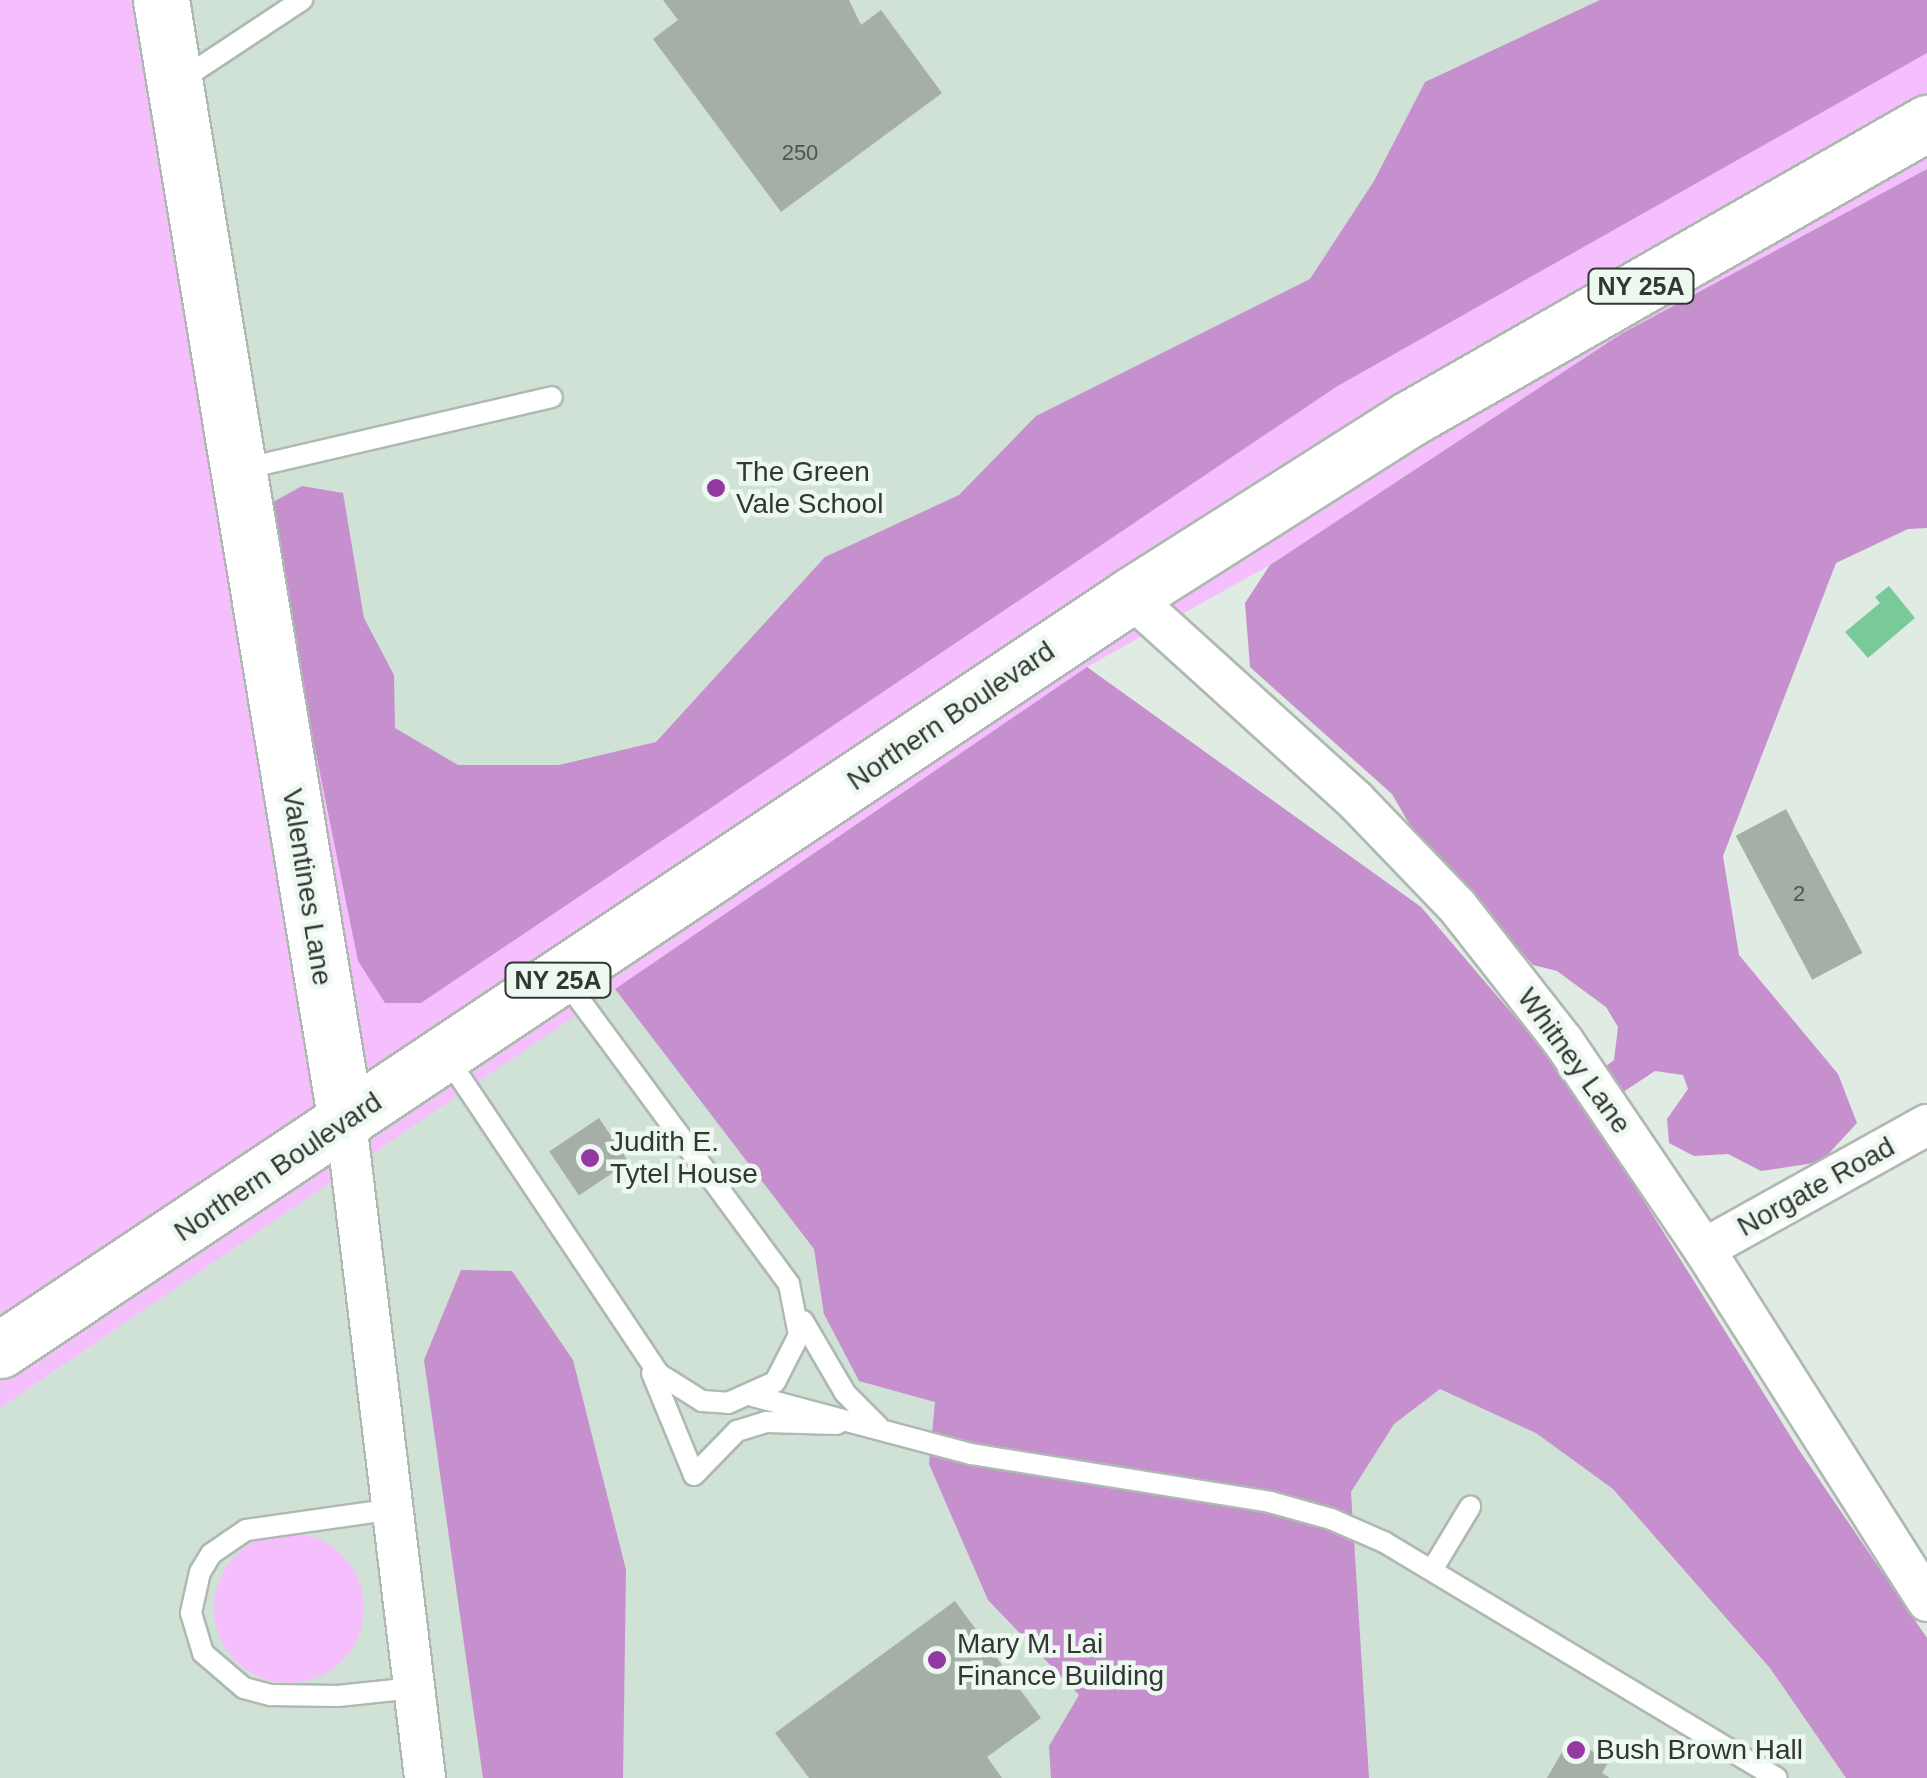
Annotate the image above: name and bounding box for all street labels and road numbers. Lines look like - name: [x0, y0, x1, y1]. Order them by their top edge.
- road number: NY 25A: [1586, 266, 1696, 306]
- street label: Northern Boulevard: [841, 634, 1061, 798]
- street label: Valentines Lane: [275, 786, 339, 988]
- road number: NY 25A: [503, 960, 613, 1000]
- street label: Whitney Lane: [1510, 982, 1638, 1140]
- street label: Northern Boulevard: [168, 1085, 388, 1249]
- street label: Norgate Road: [1732, 1130, 1900, 1244]

